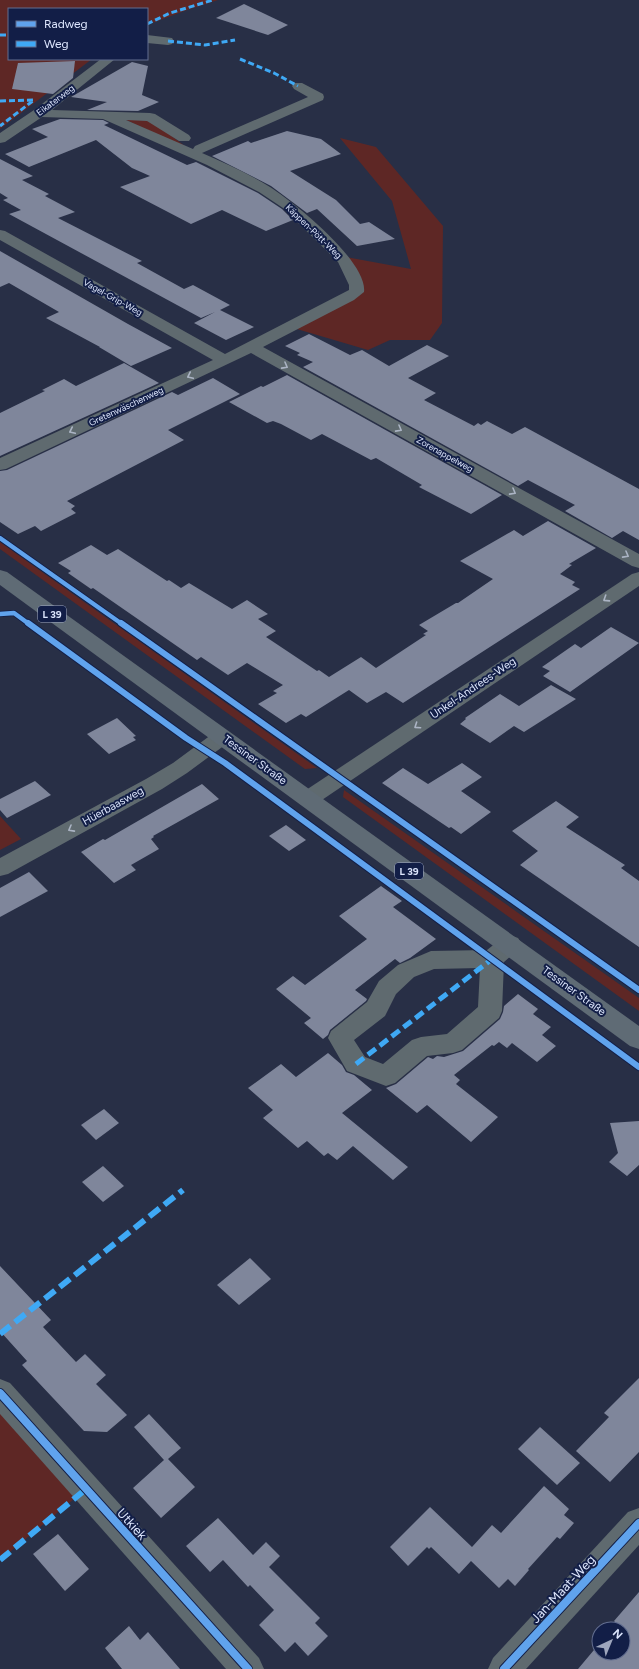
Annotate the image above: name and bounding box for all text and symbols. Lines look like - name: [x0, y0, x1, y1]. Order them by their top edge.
- legend: [8, 8, 148, 60]
- text: Radweg: [44, 17, 88, 31]
- text: Weg: [44, 37, 69, 51]
- street label: Eikaterweg: [34, 82, 76, 118]
- street label: Käppen-Pött-Weg: [284, 201, 344, 261]
- street label: Vagel-Grip-Weg: [82, 276, 144, 318]
- one-way arrow: [281, 361, 288, 369]
- one-way arrow: [187, 371, 194, 379]
- street label: Gretenwäschenweg: [87, 384, 165, 428]
- one-way arrow: [395, 424, 402, 432]
- one-way arrow: [69, 426, 77, 434]
- street label: Zorenappelweg: [415, 434, 475, 474]
- one-way arrow: [509, 487, 516, 494]
- one-way arrow: [622, 550, 630, 557]
- one-way arrow: [603, 595, 610, 602]
- road number: L 39: [38, 606, 66, 622]
- street label: Unkel-Andrees-Weg: [428, 655, 518, 721]
- one-way arrow: [414, 721, 421, 728]
- street label: Tessiner Straße: [221, 733, 289, 787]
- street label: Hüerbaasweg: [80, 784, 146, 828]
- one-way arrow: [68, 824, 75, 832]
- road number: L 39: [395, 863, 423, 879]
- street label: Tessiner Straße: [540, 964, 608, 1018]
- street label: Utkiek: [114, 1505, 150, 1543]
- street label: Jan-Maat-Weg: [528, 1552, 598, 1626]
- north arrow: [591, 1621, 631, 1661]
- text: N: [610, 1627, 625, 1642]

